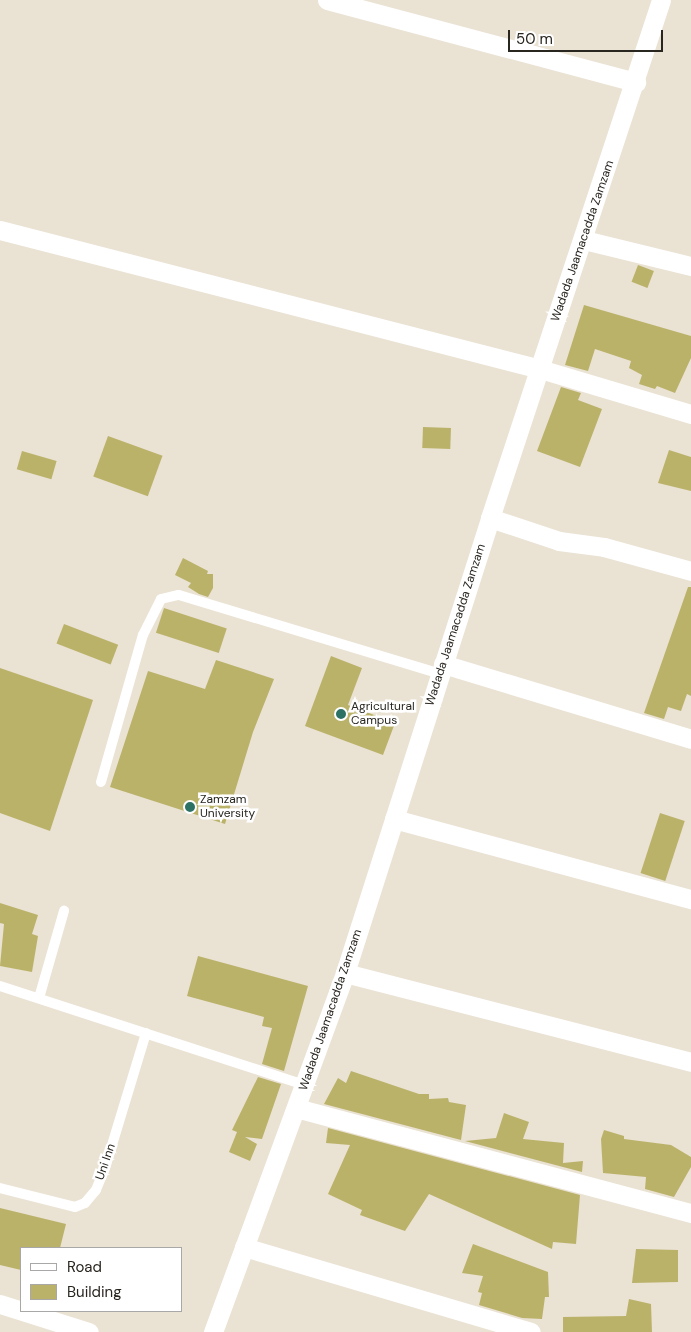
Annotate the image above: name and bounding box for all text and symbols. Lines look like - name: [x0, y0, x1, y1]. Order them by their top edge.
- scale bar: [511, 20, 666, 52]
- text: 50 m: [516, 29, 553, 49]
- street label: Wadada Jaamacadda Zamzam: [549, 158, 617, 324]
- street label: Wadada Jaamacadda Zamzam: [423, 542, 489, 708]
- place label: Agricultural Campus: [351, 700, 415, 728]
- marker: Agricultural Campus: [335, 708, 347, 720]
- place label: Zamzam University: [200, 793, 255, 821]
- marker: Zamzam University: [184, 801, 196, 813]
- street label: Wadada Jaamacadda Zamzam: [297, 927, 365, 1093]
- street label: Uni Inn: [93, 1142, 119, 1182]
- legend: [20, 1247, 182, 1312]
- text: Road: [67, 1257, 102, 1277]
- text: Building: [67, 1282, 122, 1302]

